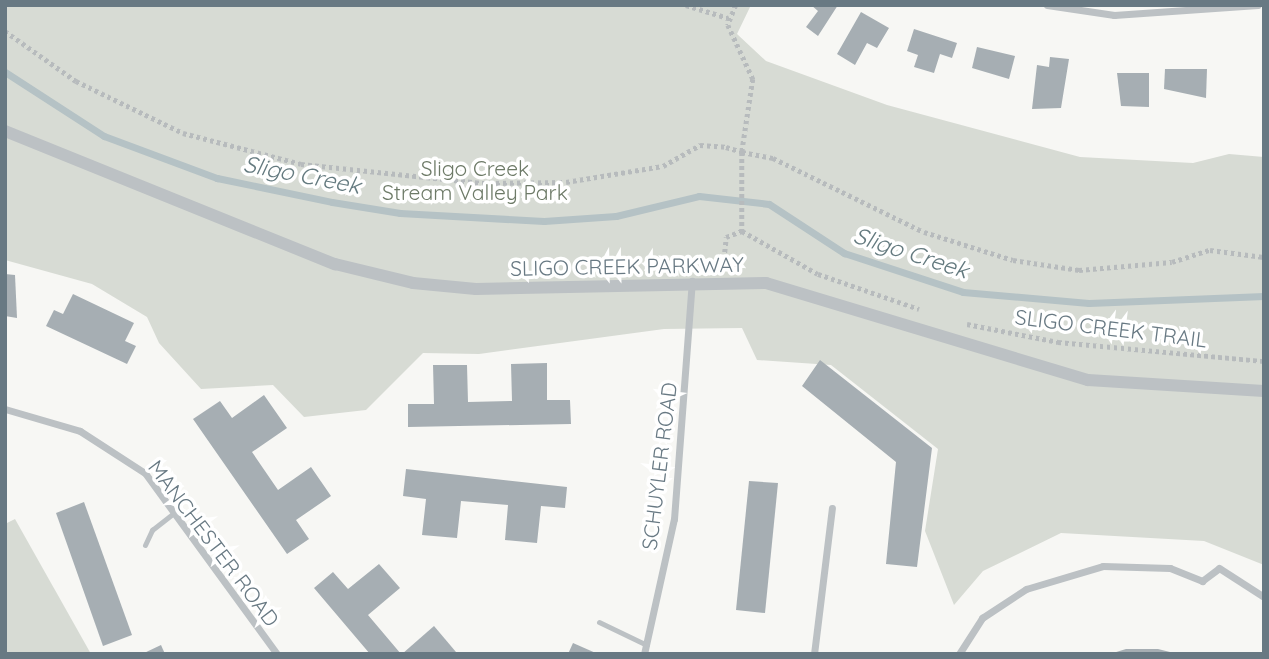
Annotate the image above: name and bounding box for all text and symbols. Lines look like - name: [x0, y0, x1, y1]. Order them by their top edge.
- water label: Sligo Creek: [241, 150, 363, 200]
- park label: Sligo Creek Stream Valley Park: [382, 155, 568, 205]
- water label: Sligo Creek: [850, 222, 972, 284]
- street label: SLIGO CREEK PARKWAY: [510, 251, 744, 281]
- street label: SLIGO CREEK TRAIL: [1014, 304, 1208, 352]
- street label: SCHUYLER ROAD: [636, 381, 682, 551]
- street label: MANCHESTER ROAD: [143, 455, 285, 631]

